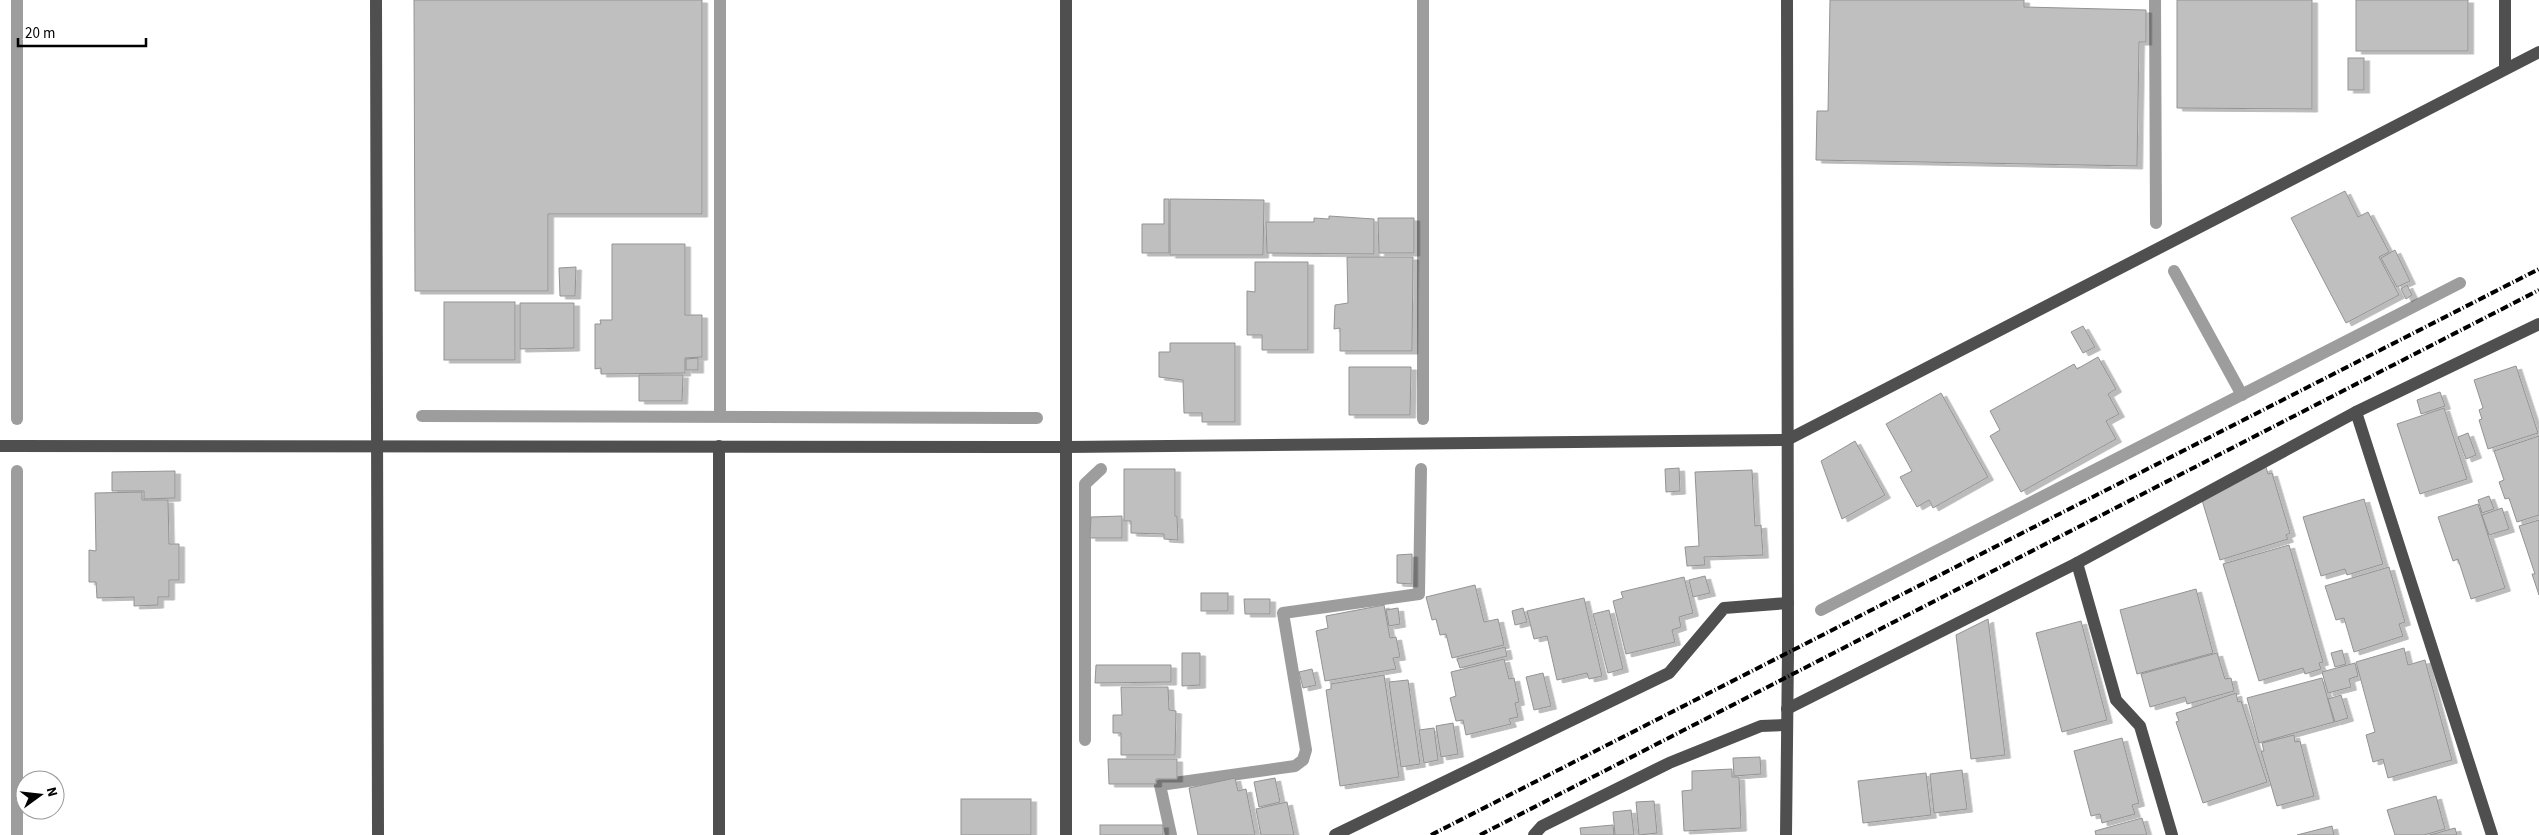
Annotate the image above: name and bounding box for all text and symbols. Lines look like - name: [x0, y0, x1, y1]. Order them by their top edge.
- scale bar: [18, 15, 145, 47]
- text: 20 m: [25, 23, 55, 44]
- north arrow: [15, 770, 65, 820]
- text: N: [41, 785, 62, 799]

